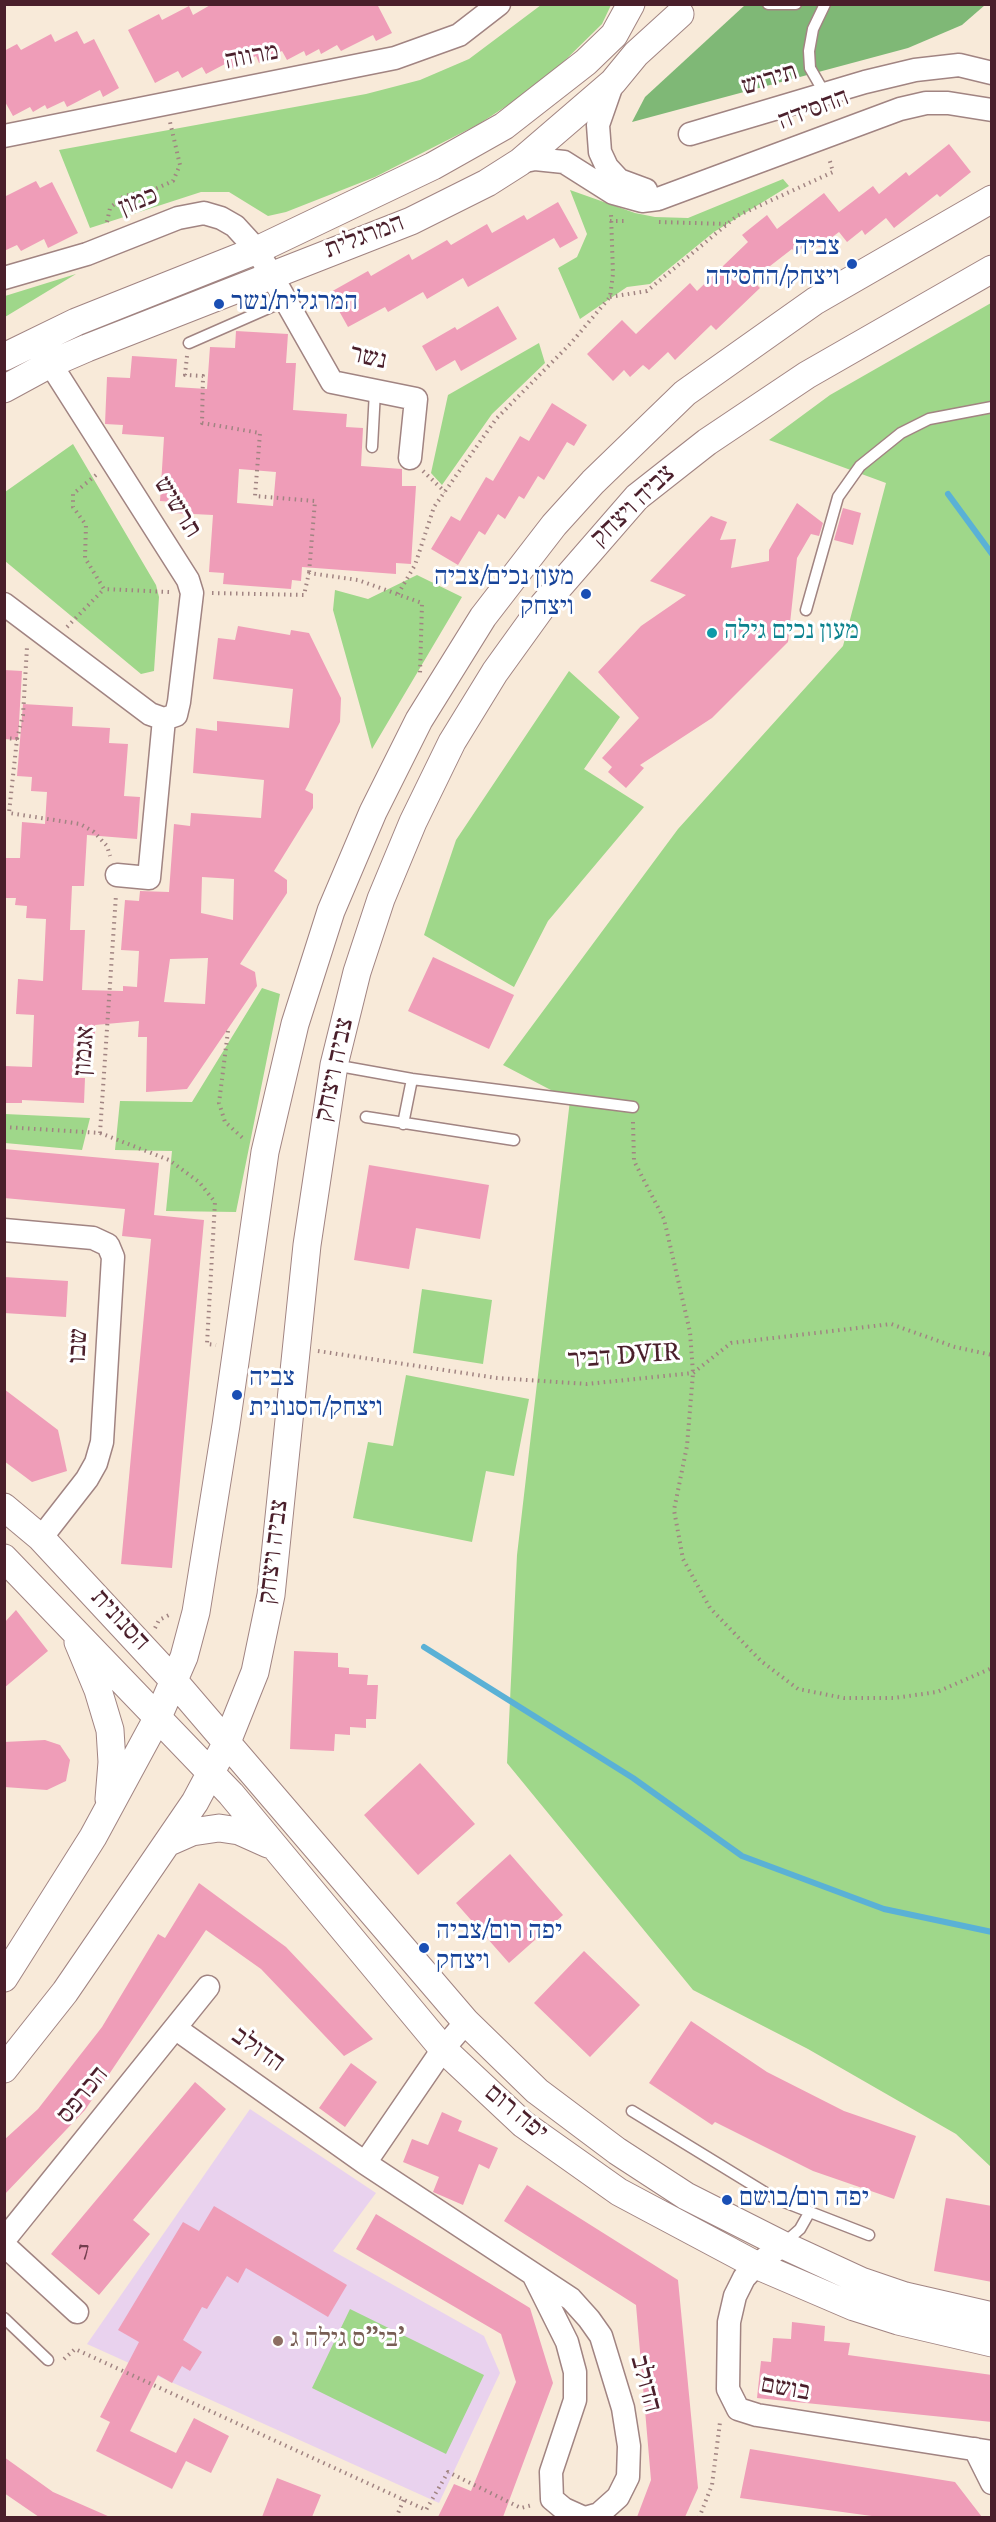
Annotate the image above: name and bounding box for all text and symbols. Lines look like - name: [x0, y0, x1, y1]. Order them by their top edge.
- street label: מרווה: [222, 37, 282, 79]
- street label: תירוש: [738, 58, 802, 104]
- street label: החסידה: [774, 83, 854, 139]
- street label: כמון: [115, 181, 163, 225]
- street label: המרגלית: [321, 209, 409, 267]
- place label: צביה ויצחק/החסידה: [705, 233, 840, 294]
- marker: צביה ויצחק/החסידה: [845, 257, 859, 271]
- place label: המרגלית/נשר: [231, 288, 358, 320]
- marker: המרגלית/נשר: [212, 297, 226, 311]
- street label: נשר: [346, 340, 390, 378]
- street label: צביה ויצחק: [585, 459, 683, 555]
- street label: תרשיש: [145, 472, 207, 544]
- place label: מעון נכים/צביה ויצחק: [434, 563, 574, 624]
- marker: מעון נכים/צביה ויצחק: [579, 587, 593, 601]
- place label: מעון נכים גילה: [724, 617, 859, 649]
- marker: מעון נכים גילה: [705, 626, 719, 640]
- street label: צביה ויצחק: [310, 1015, 362, 1125]
- street label: אגמון: [69, 1025, 103, 1077]
- street label: שבו: [63, 1327, 97, 1365]
- street label: דביר DVIR: [567, 1339, 681, 1377]
- place label: צביה ויצחק/הסנונית: [249, 1364, 383, 1426]
- marker: צביה ויצחק/הסנונית: [230, 1388, 244, 1402]
- street label: צביה ויצחק: [253, 1498, 297, 1606]
- street label: הסנונית: [83, 1584, 155, 1658]
- place label: יפה רום/צביה ויצחק: [436, 1917, 562, 1978]
- marker: יפה רום/צביה ויצחק: [417, 1941, 431, 1955]
- street label: הדולב: [224, 2022, 290, 2080]
- street label: הכרפס: [51, 2061, 117, 2131]
- street label: יפה רום: [477, 2079, 553, 2149]
- place label: יפה רום/בושם: [739, 2184, 869, 2216]
- marker: יפה רום/בושם: [720, 2193, 734, 2207]
- house number: 7: [78, 2237, 90, 2263]
- place label: בי"ס גילה ג': [290, 2325, 405, 2357]
- marker: בי"ס גילה ג': [271, 2334, 285, 2348]
- street label: הדולב: [621, 2352, 667, 2416]
- street label: בושם: [758, 2370, 812, 2410]

